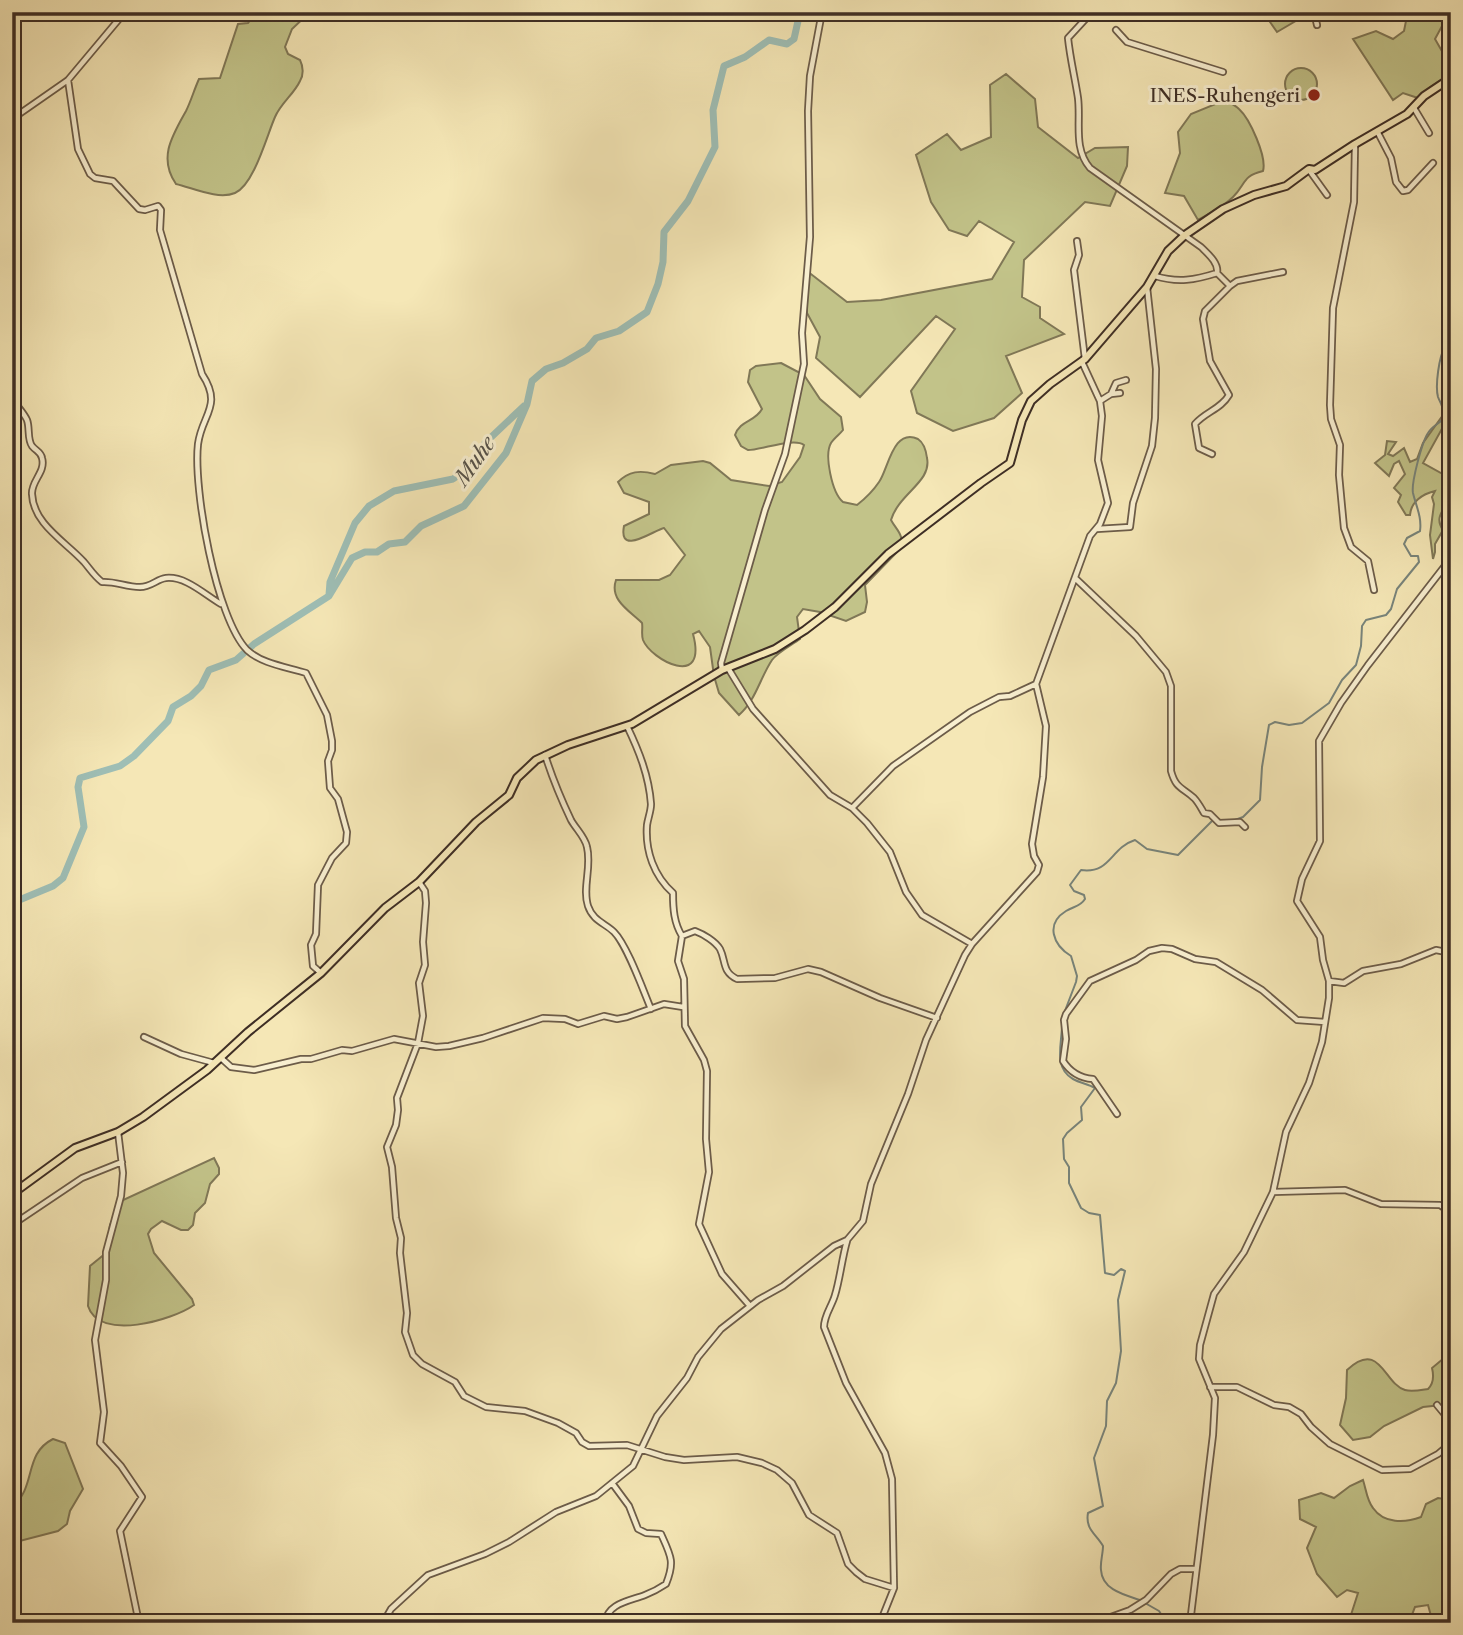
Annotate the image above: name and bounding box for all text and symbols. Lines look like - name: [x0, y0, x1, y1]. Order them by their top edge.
- place label: INES-Ruhengeri: [1150, 84, 1300, 107]
- marker: INES-Ruhengeri: [1306, 87, 1322, 103]
- water label: Muhe: [447, 431, 501, 492]

